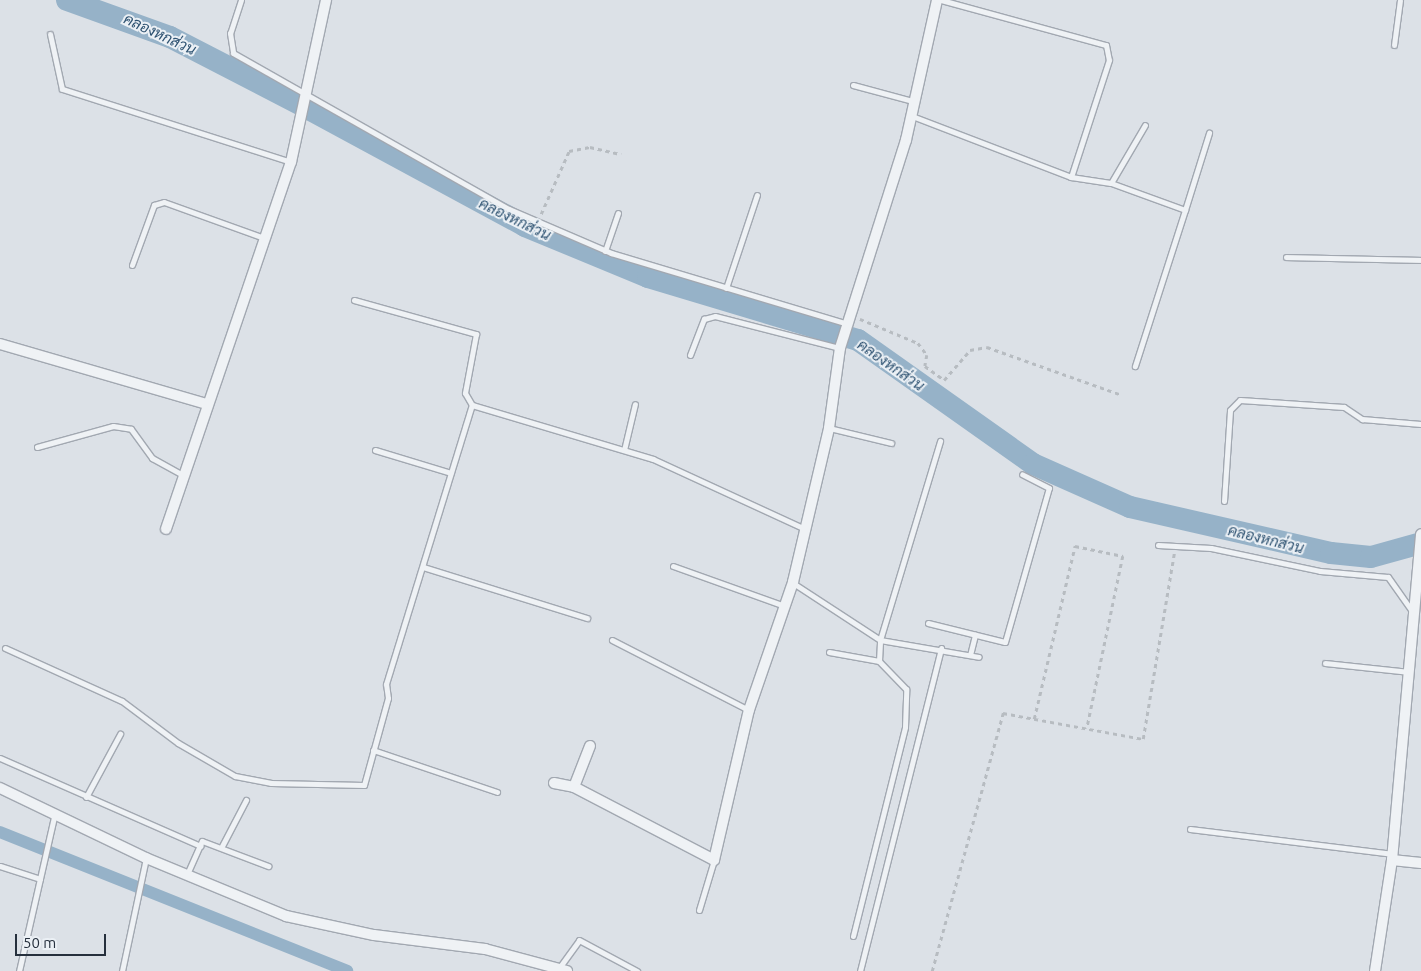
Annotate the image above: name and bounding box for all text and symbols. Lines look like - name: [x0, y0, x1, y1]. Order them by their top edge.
- water label: คลองหกส่วน: [121, 9, 199, 59]
- water label: คลองหกส่วน: [476, 194, 554, 244]
- water label: คลองหกส่วน: [854, 335, 928, 395]
- water label: คลองหกส่วน: [1226, 521, 1306, 557]
- scale bar: [18, 924, 109, 956]
- text: 50 m: [23, 934, 56, 951]

